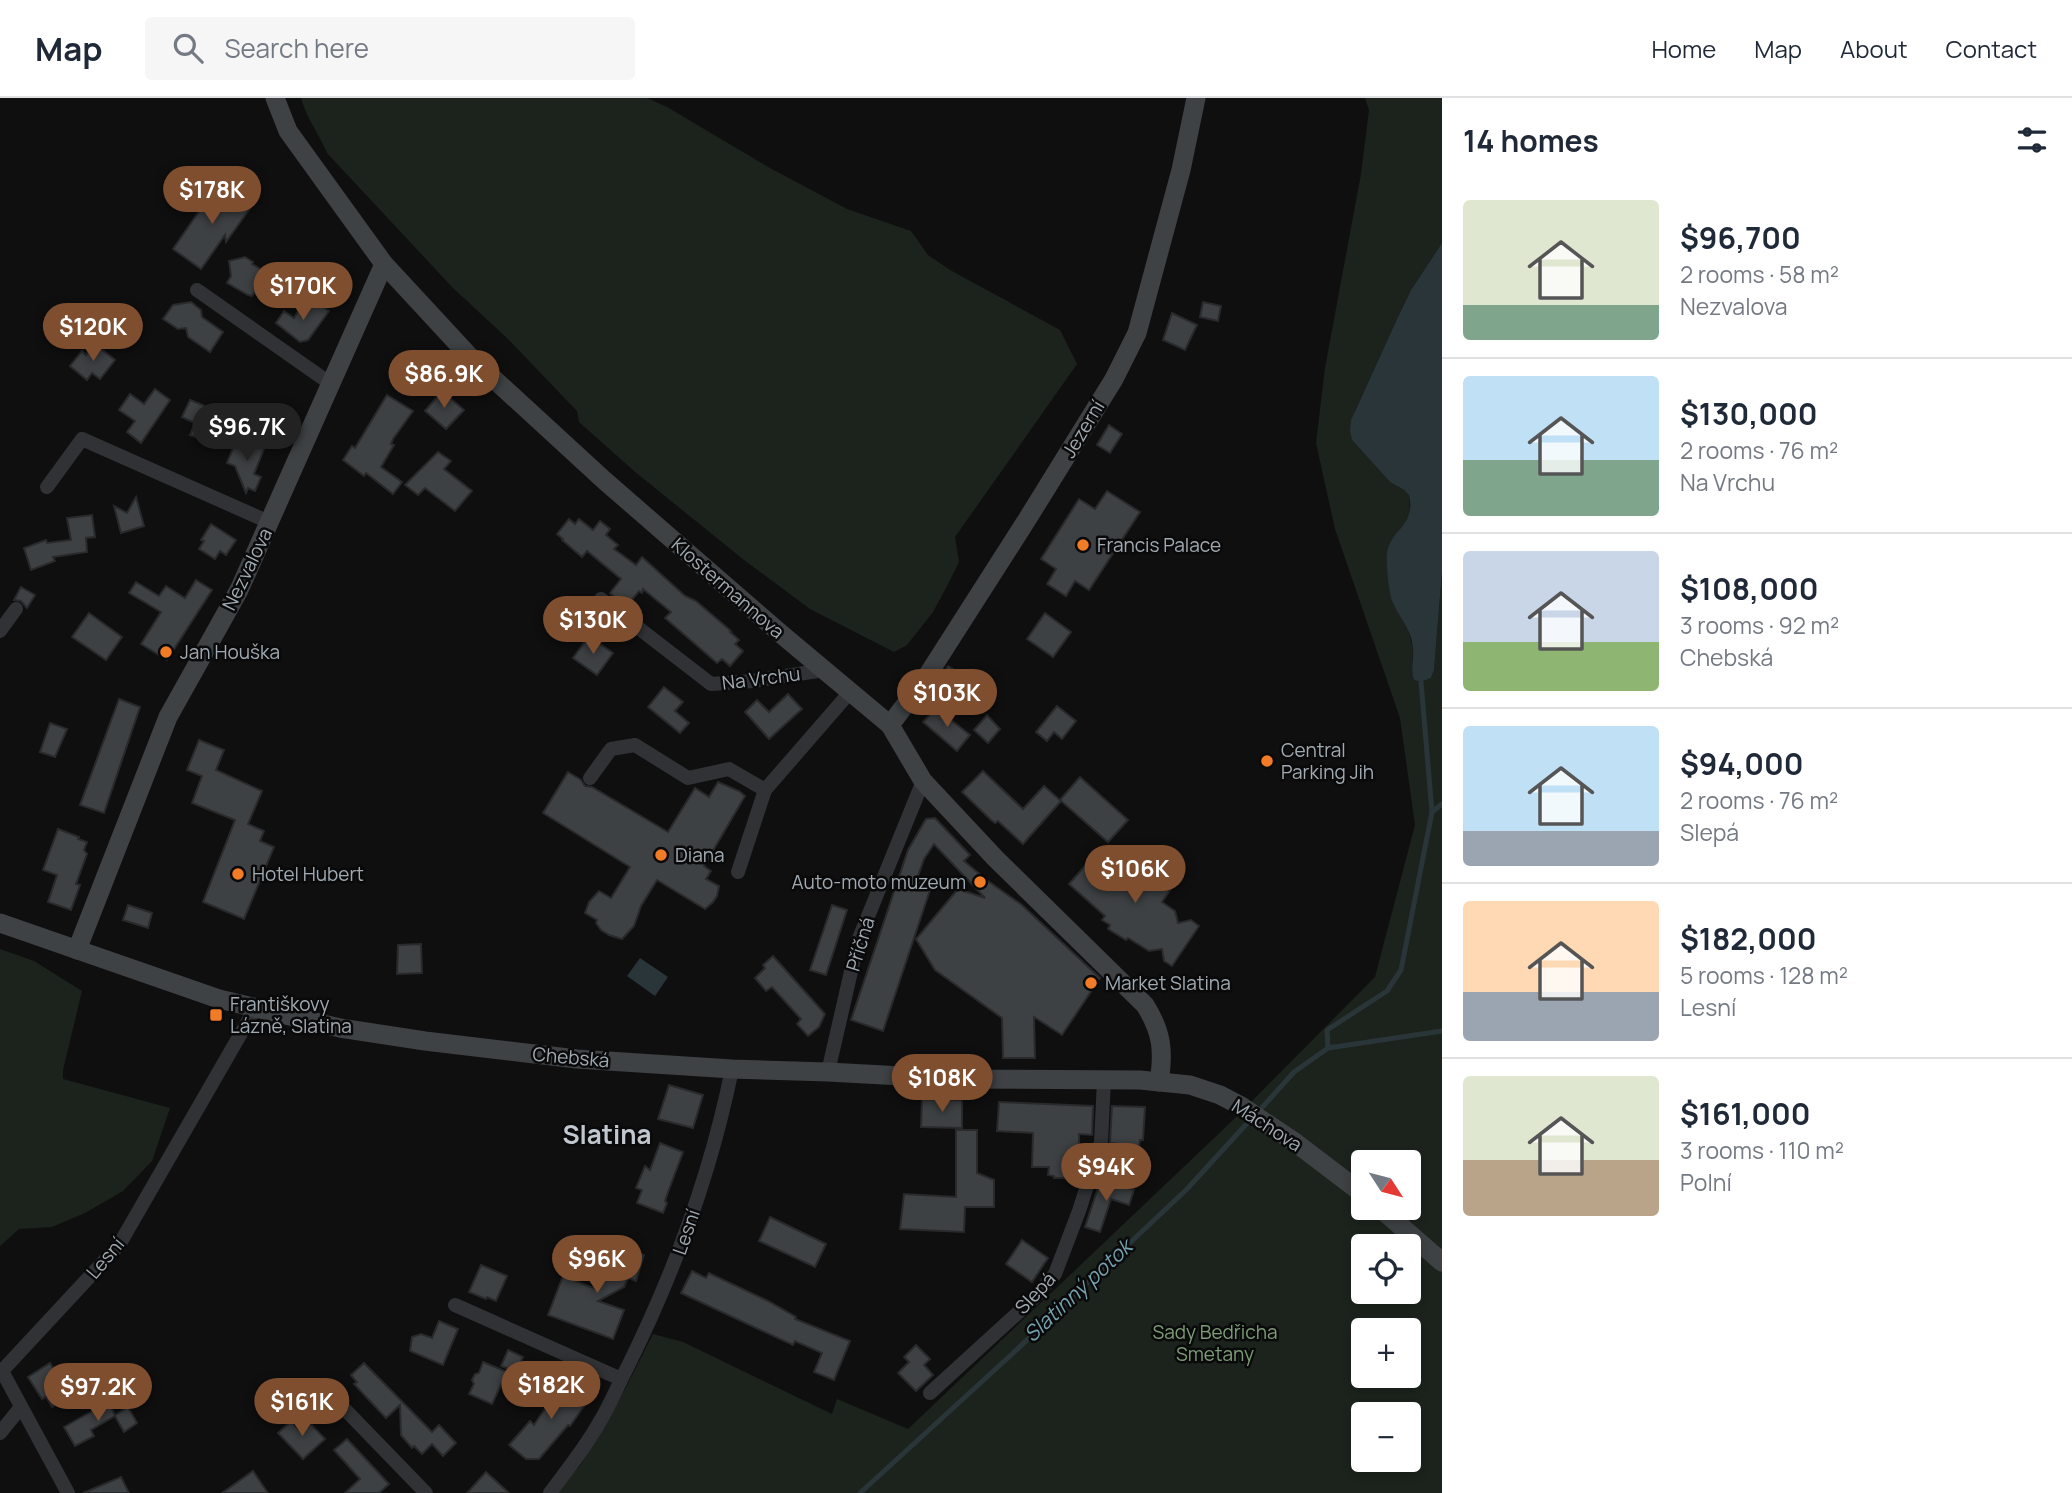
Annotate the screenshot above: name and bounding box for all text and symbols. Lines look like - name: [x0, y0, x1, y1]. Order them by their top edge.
- search box: [145, 17, 635, 80]
- text: Map: [35, 26, 103, 71]
- icon: search: [169, 29, 207, 67]
- text: Search here: [225, 30, 369, 66]
- text: Home: [1651, 32, 1716, 65]
- text: Map: [1754, 32, 1802, 65]
- text: About: [1840, 32, 1908, 65]
- text: Contact: [1946, 32, 2037, 65]
- text: 14 homes: [1463, 120, 1599, 161]
- icon: filters: [2013, 121, 2051, 159]
- pin: $178K: [163, 166, 261, 226]
- text: $178K: [179, 173, 245, 205]
- text: $96,700: [1680, 217, 1801, 258]
- icon: home: [1519, 228, 1603, 312]
- text: 2 rooms · 58 m²: [1680, 258, 1839, 290]
- pin: $170K: [254, 262, 352, 322]
- text: $170K: [270, 269, 336, 301]
- text: Nezvalova: [1680, 290, 1787, 322]
- pin: $120K: [44, 303, 142, 363]
- text: $120K: [59, 310, 127, 342]
- pin: $86.9K: [387, 350, 501, 410]
- text: $86.9K: [405, 357, 483, 389]
- text: $130,000: [1680, 393, 1818, 434]
- street label: Jezerní: [1056, 395, 1110, 463]
- pin: $96.7K: [190, 404, 304, 463]
- icon: home: [1519, 404, 1603, 488]
- text: $96.7K: [208, 410, 286, 442]
- text: 2 rooms · 76 m²: [1680, 434, 1838, 466]
- text: Na Vrchu: [1680, 466, 1775, 498]
- street label: Nezvalova: [216, 523, 278, 615]
- street label: Klostermannova: [666, 532, 790, 644]
- place label: Francis Palace: [1097, 532, 1221, 558]
- marker: Francis Palace: [1075, 537, 1091, 553]
- text: $108,000: [1680, 568, 1818, 609]
- icon: home: [1519, 579, 1603, 663]
- pin: $130K: [544, 596, 642, 656]
- text: $130K: [559, 603, 627, 635]
- text: 3 rooms · 92 m²: [1680, 609, 1839, 641]
- place label: Jan Houška: [180, 639, 280, 665]
- text: Chebská: [1680, 641, 1773, 673]
- marker: Jan Houška: [158, 644, 174, 660]
- street label: Na Vrchu: [720, 660, 802, 696]
- pin: $103K: [898, 670, 996, 729]
- text: $103K: [913, 676, 981, 708]
- place label: Central Parking Jih: [1281, 737, 1374, 785]
- text: $94,000: [1680, 743, 1803, 784]
- marker: Central Parking Jih: [1259, 753, 1275, 769]
- icon: home: [1519, 754, 1603, 838]
- text: 2 rooms · 76 m²: [1680, 784, 1838, 816]
- text: Slepá: [1680, 816, 1739, 848]
- place label: Diana: [675, 842, 725, 868]
- pin: $106K: [1086, 846, 1184, 905]
- marker: Diana: [653, 847, 669, 863]
- text: $106K: [1101, 852, 1169, 884]
- place label: Hotel Hubert: [252, 861, 364, 887]
- marker: Hotel Hubert: [230, 866, 246, 882]
- place label: Auto-moto muzeum: [791, 869, 966, 895]
- marker: Auto-moto muzeum: [972, 874, 988, 890]
- street label: Příčná: [840, 914, 880, 974]
- text: $182,000: [1680, 918, 1817, 959]
- icon: home: [1519, 929, 1603, 1013]
- text: 5 rooms · 128 m²: [1680, 959, 1848, 991]
- place label: Market Slatina: [1105, 970, 1231, 996]
- marker: Market Slatina: [1083, 975, 1099, 991]
- place label: Františkovy Lázně, Slatina: [230, 991, 352, 1039]
- text: Lesní: [1680, 991, 1736, 1023]
- marker: Františkovy Lázně, Slatina: [208, 1007, 224, 1023]
- street label: Chebská: [531, 1041, 611, 1073]
- pin: $108K: [893, 1054, 991, 1114]
- text: $108K: [908, 1061, 976, 1093]
- street label: Máchova: [1227, 1093, 1307, 1157]
- text: $161,000: [1680, 1093, 1810, 1134]
- icon: home: [1519, 1104, 1603, 1188]
- district label: Slatina: [562, 1116, 652, 1152]
- text: 3 rooms · 110 m²: [1680, 1134, 1844, 1166]
- pin: $94K: [1065, 1144, 1147, 1203]
- text: $94K: [1077, 1150, 1135, 1182]
- north arrow: [1351, 1150, 1421, 1220]
- map controls: [1351, 1150, 1421, 1472]
- text: Polní: [1680, 1166, 1732, 1198]
- street label: Lesní: [666, 1206, 706, 1258]
- water label: Slatinný potok: [1017, 1231, 1139, 1348]
- street label: Lesní: [80, 1232, 130, 1284]
- button: locate: [1351, 1234, 1421, 1304]
- pin: $96K: [556, 1236, 638, 1295]
- text: $96K: [568, 1242, 626, 1274]
- street label: Slepá: [1009, 1266, 1061, 1320]
- button: +: [1351, 1318, 1421, 1388]
- park label: Sady Bedřicha Smetany: [1152, 1319, 1278, 1367]
- pin: $182K: [502, 1362, 600, 1421]
- pin: $97.2K: [41, 1364, 155, 1423]
- text: $182K: [517, 1368, 585, 1400]
- text: $97.2K: [60, 1370, 136, 1402]
- pin: $161K: [253, 1378, 351, 1438]
- text: $161K: [270, 1385, 334, 1417]
- button: −: [1351, 1402, 1421, 1472]

